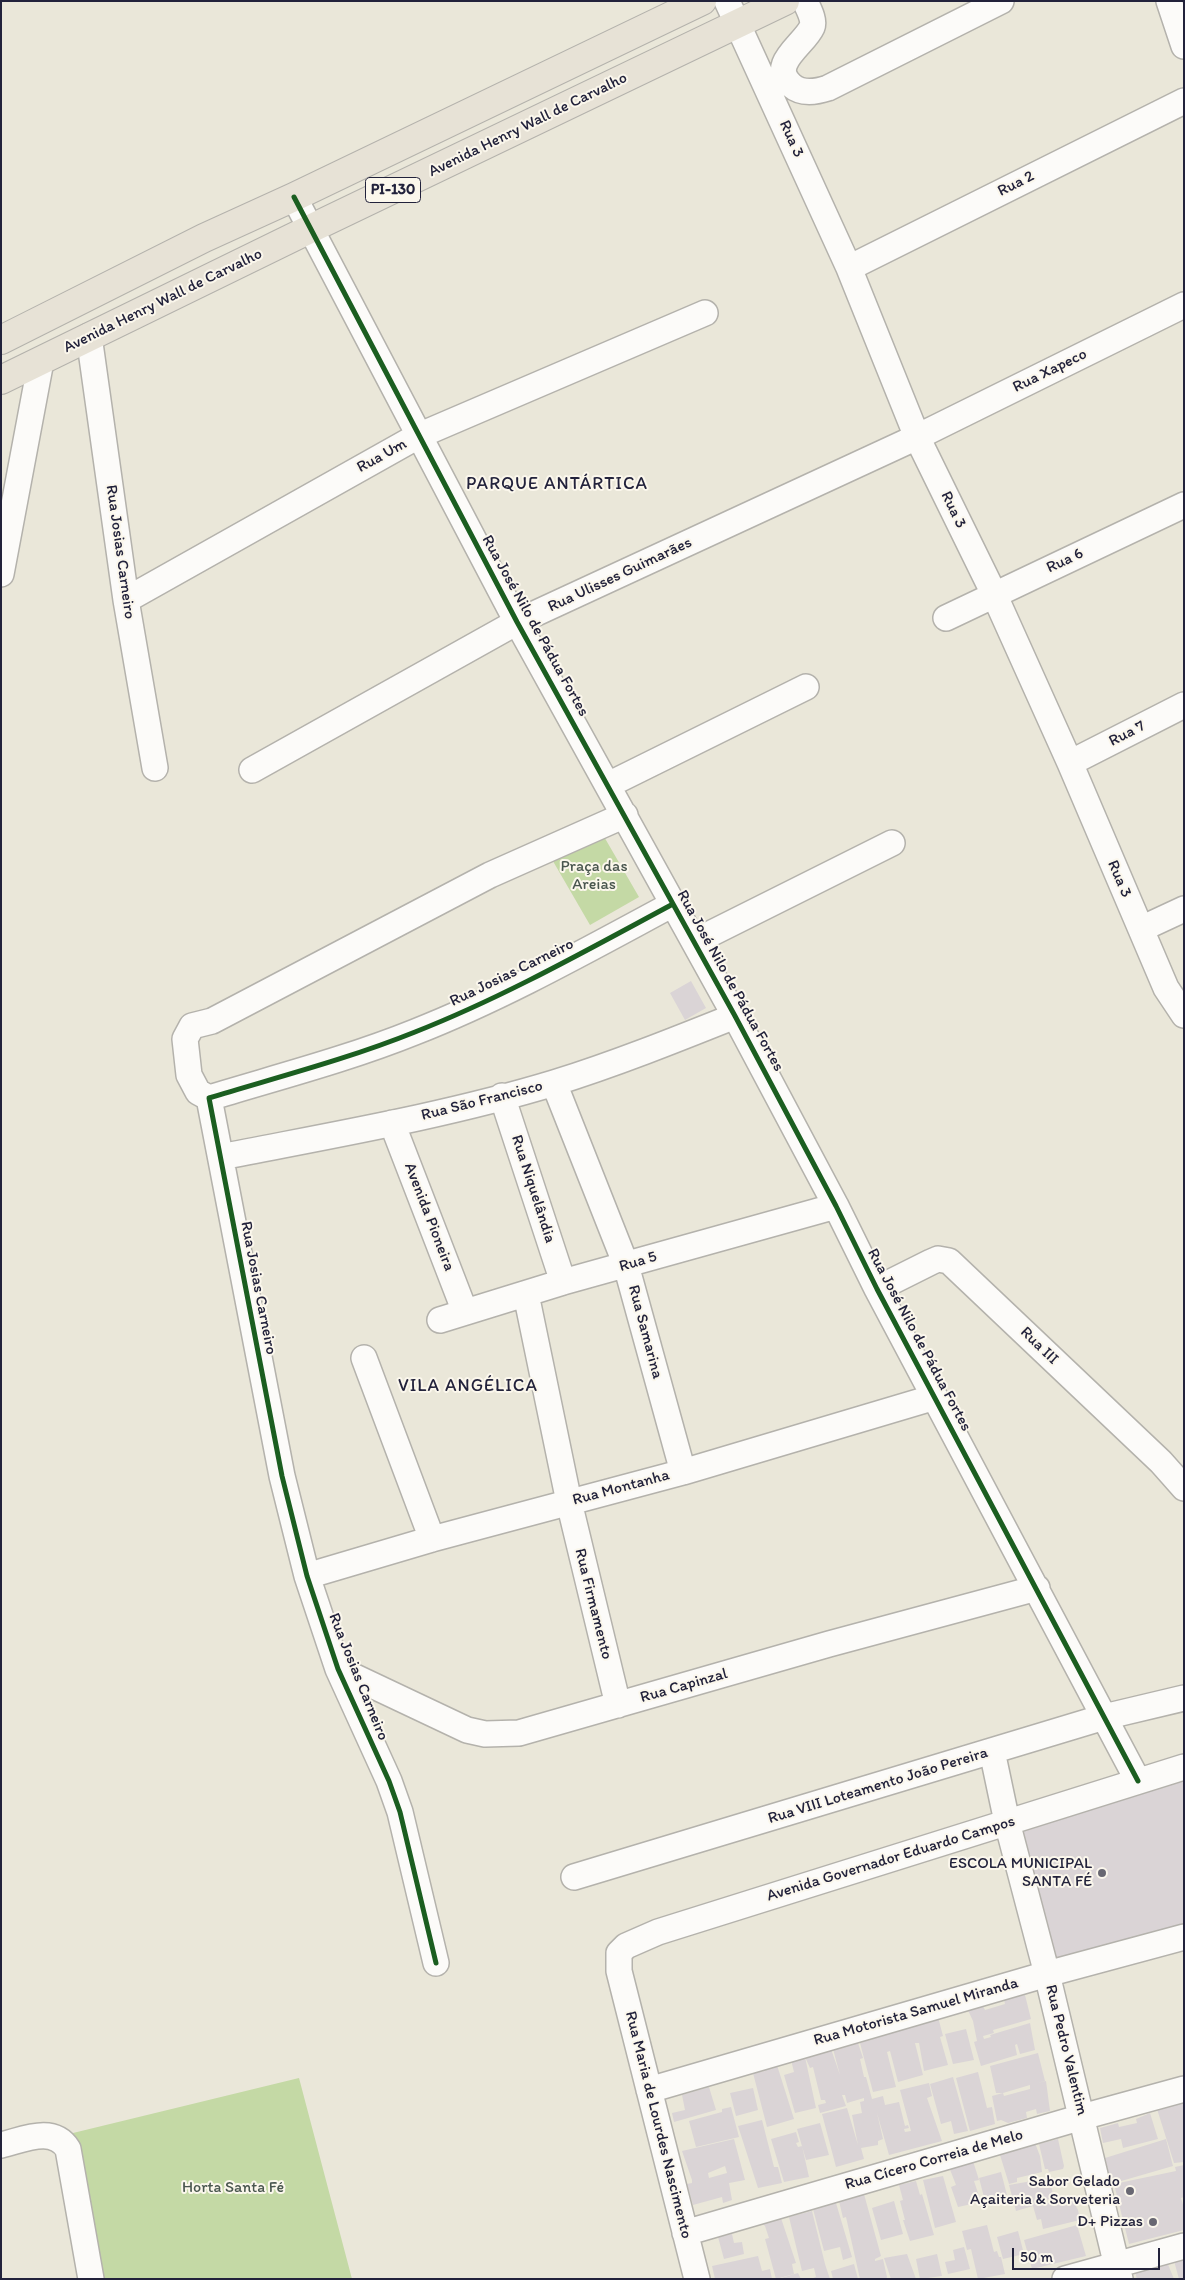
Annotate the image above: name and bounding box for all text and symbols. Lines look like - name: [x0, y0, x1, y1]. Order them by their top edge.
- street label: Avenida Henry Wall de Carvalho: [425, 68, 631, 182]
- street label: Rua 3: [774, 117, 808, 161]
- street label: Rua 2: [995, 167, 1037, 201]
- road number: PI-130: [366, 178, 420, 202]
- street label: Avenida Henry Wall de Carvalho: [60, 244, 266, 358]
- street label: Rua Xapeco: [1010, 345, 1090, 397]
- street label: Rua Um: [354, 435, 410, 477]
- district label: PARQUE ANTÁRTICA: [464, 473, 650, 495]
- street label: Rua Josias Carneiro: [101, 484, 139, 620]
- street label: Rua 3: [936, 488, 970, 532]
- street label: Rua José Nilo de Pádua Fortes: [477, 532, 593, 720]
- street label: Rua Ulisses Guimarães: [545, 533, 695, 617]
- street label: Rua 6: [1044, 544, 1086, 578]
- street label: Rua 7: [1106, 717, 1148, 751]
- park label: Praça das Areias: [560, 857, 628, 895]
- street label: Rua 3: [1103, 857, 1135, 901]
- street label: Rua José Nilo de Pádua Fortes: [672, 887, 788, 1075]
- street label: Rua Josias Carneiro: [447, 935, 577, 1011]
- street label: Rua São Francisco: [419, 1077, 545, 1125]
- street label: Rua Niquelândia: [507, 1133, 559, 1245]
- street label: Avenida Pioneira: [400, 1160, 458, 1274]
- street label: Rua Josias Carneiro: [236, 1220, 280, 1356]
- street label: Rua José Nilo de Pádua Fortes: [863, 1245, 975, 1435]
- street label: Rua 5: [617, 1247, 659, 1277]
- street label: Rua Samarina: [623, 1283, 667, 1381]
- street label: Rua III: [1016, 1323, 1062, 1369]
- district label: VILA ANGÉLICA: [397, 1375, 539, 1397]
- street label: Rua Montanha: [570, 1466, 672, 1510]
- street label: Rua Firmamento: [570, 1546, 616, 1662]
- street label: Rua Josias Carneiro: [324, 1611, 392, 1743]
- street label: Rua Capinzal: [638, 1664, 730, 1708]
- street label: Rua VIII Loteamento João Pereira: [766, 1743, 990, 1829]
- street label: Avenida Governador Eduardo Campos: [764, 1812, 1018, 1906]
- place label: ESCOLA MUNICIPAL SANTA FÉ: [949, 1854, 1092, 1892]
- marker: ESCOLA MUNICIPAL SANTA FÉ: [1096, 1867, 1108, 1879]
- street label: Rua Motorista Samuel Miranda: [812, 1974, 1020, 2050]
- street label: Rua Pedro Valentim: [1040, 1983, 1092, 2117]
- street label: Rua Maria de Lourdes Nascimento: [620, 2009, 696, 2241]
- street label: Rua Cícero Correia de Melo: [843, 2125, 1025, 2195]
- place label: Sabor Gelado Açaiteria & Sorveteria: [970, 2172, 1120, 2210]
- park label: Horta Santa Fé: [182, 2178, 284, 2198]
- marker: Sabor Gelado Açaiteria & Sorveteria: [1124, 2185, 1136, 2197]
- place label: D+ Pizzas: [1077, 2212, 1143, 2232]
- marker: D+ Pizzas: [1147, 2216, 1159, 2228]
- scale bar: [1015, 2238, 1162, 2270]
- text: 50 m: [1020, 2248, 1053, 2266]

